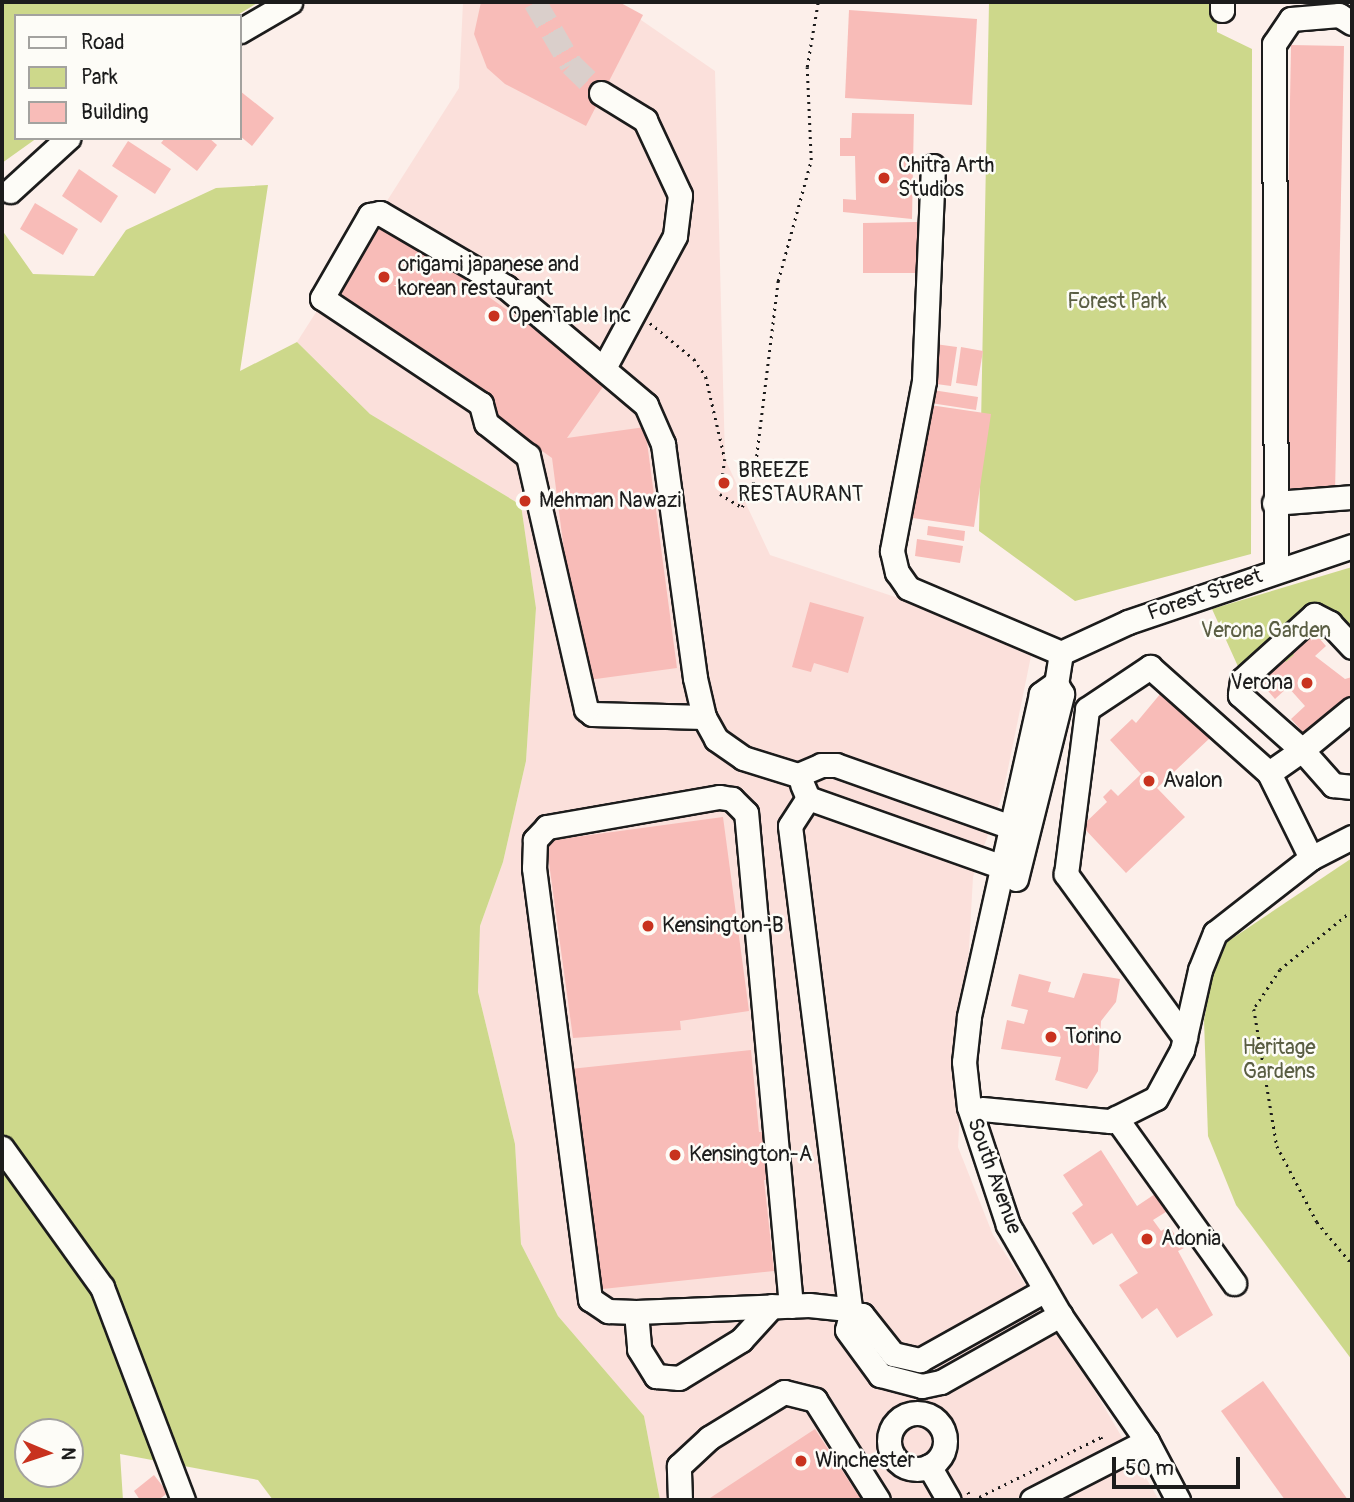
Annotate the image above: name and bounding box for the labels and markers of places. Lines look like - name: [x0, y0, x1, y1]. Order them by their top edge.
- place label: Chitra Arth Studios: [898, 153, 994, 203]
- marker: Chitra Arth Studios: [876, 170, 892, 186]
- place label: origami japanese and korean restaurant: [398, 252, 579, 302]
- marker: origami japanese and korean restaurant: [376, 269, 392, 285]
- place label: OpenTable Inc: [508, 303, 631, 329]
- marker: OpenTable Inc: [486, 308, 502, 324]
- place label: BREEZE RESTAURANT: [738, 458, 864, 508]
- marker: BREEZE RESTAURANT: [716, 475, 732, 491]
- place label: Mehman Nawazi: [539, 488, 681, 514]
- marker: Mehman Nawazi: [517, 493, 533, 509]
- place label: Verona: [1230, 670, 1293, 696]
- marker: Verona: [1299, 675, 1315, 691]
- place label: Avalon: [1163, 768, 1223, 794]
- marker: Avalon: [1141, 773, 1157, 789]
- place label: Kensington-B: [662, 913, 784, 939]
- marker: Kensington-B: [640, 918, 656, 934]
- place label: Torino: [1065, 1024, 1122, 1050]
- marker: Torino: [1043, 1029, 1059, 1045]
- place label: Kensington-A: [689, 1142, 812, 1168]
- marker: Kensington-A: [667, 1147, 683, 1163]
- place label: Adonia: [1161, 1226, 1221, 1252]
- marker: Adonia: [1139, 1231, 1155, 1247]
- place label: Winchester: [815, 1448, 915, 1474]
- marker: Winchester: [793, 1453, 809, 1469]

